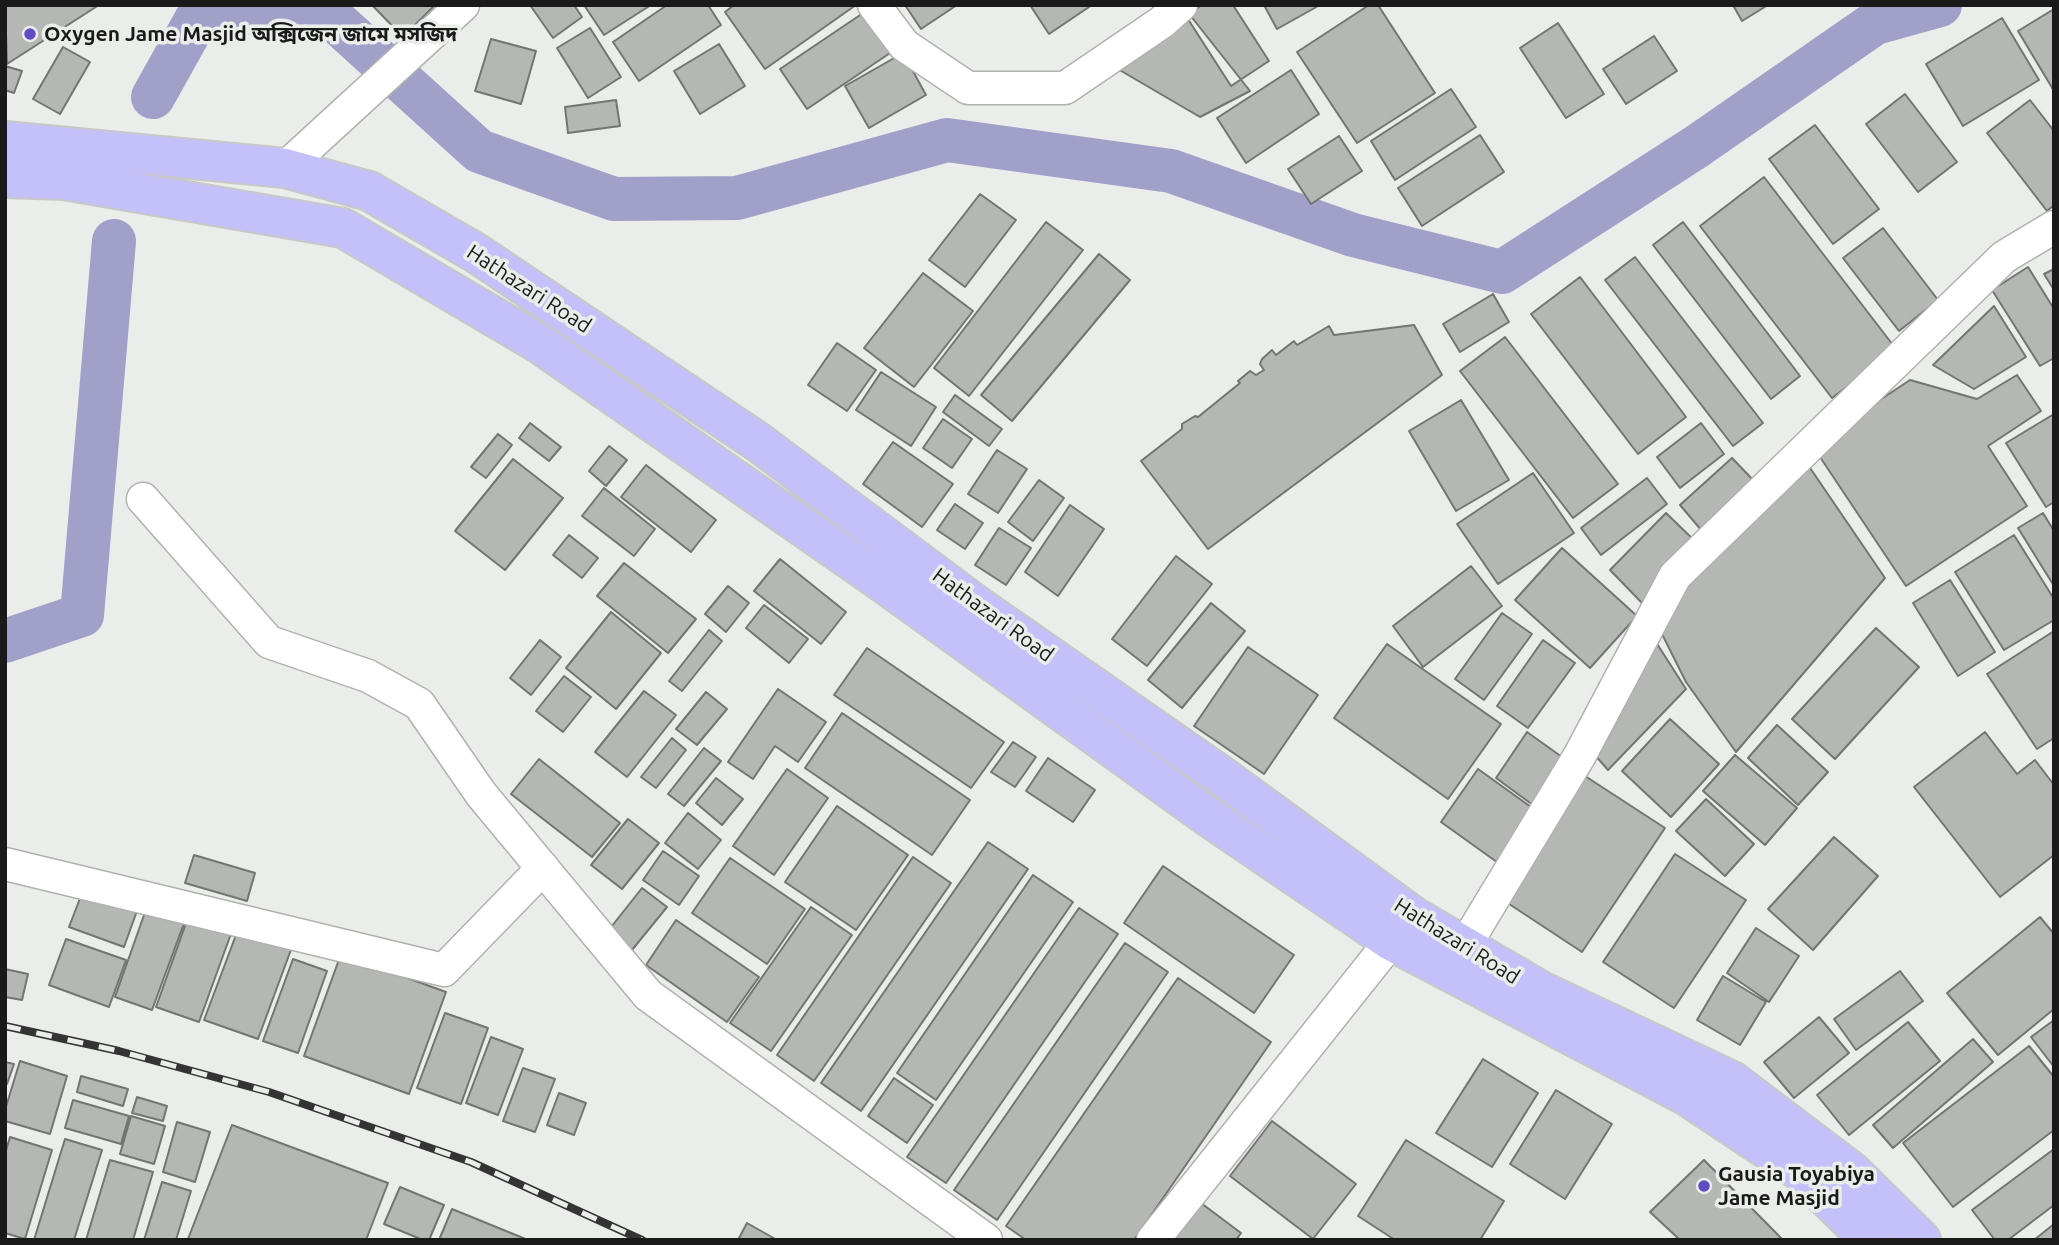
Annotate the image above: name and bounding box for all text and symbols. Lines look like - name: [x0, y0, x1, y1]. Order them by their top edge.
- place label: Oxygen Jame Masjid অক্সিজেন জামে মসজিদ: [44, 21, 457, 47]
- marker: Oxygen Jame Masjid অক্সিজেন জামে মসজিদ: [22, 26, 38, 42]
- street label: Hathazari Road: [462, 239, 596, 339]
- street label: Hathazari Road: [928, 563, 1058, 667]
- street label: Hathazari Road: [1390, 892, 1524, 990]
- place label: Gausia Toyabiya Jame Masjid: [1718, 1161, 1875, 1211]
- marker: Gausia Toyabiya Jame Masjid: [1696, 1178, 1712, 1194]

